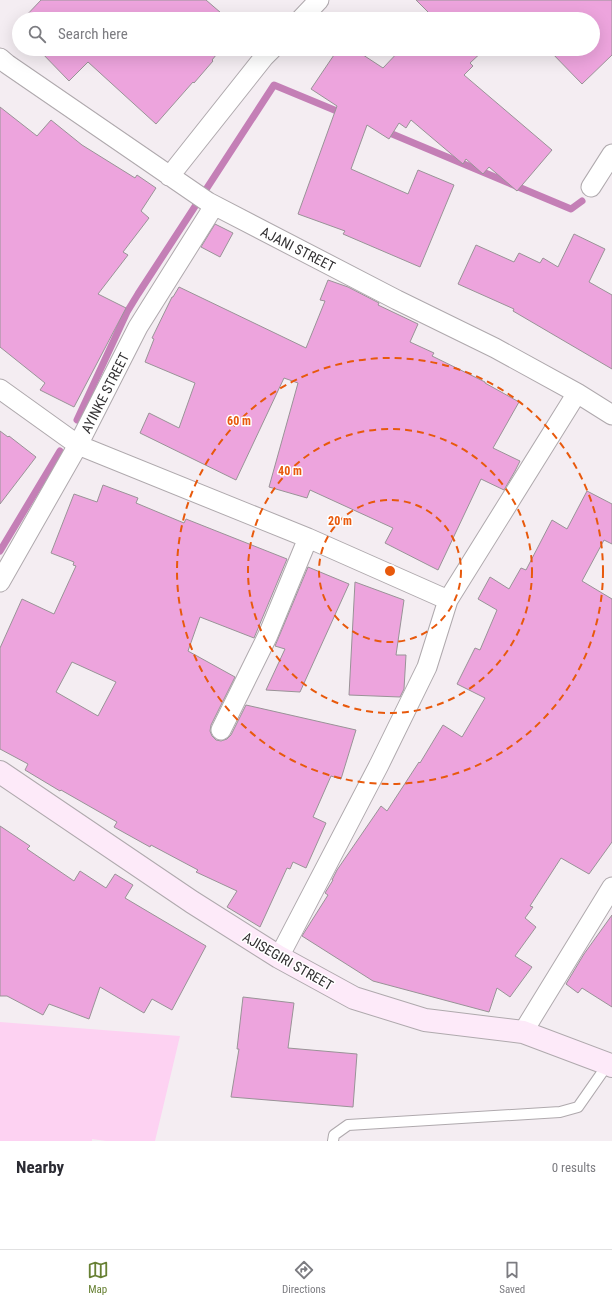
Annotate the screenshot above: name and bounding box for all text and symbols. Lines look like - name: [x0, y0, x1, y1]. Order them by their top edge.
- search box: [12, 12, 600, 56]
- icon: search: [26, 23, 48, 45]
- text: Search here: [58, 25, 128, 43]
- street label: AJANI STREET: [258, 223, 338, 275]
- street label: AYINKE STREET: [78, 350, 132, 436]
- text: 60 m: [227, 414, 251, 428]
- text: 40 m: [278, 464, 302, 478]
- text: 20 m: [328, 514, 352, 528]
- centre of rings: [383, 564, 397, 578]
- street label: AJISEGIRI STREET: [240, 929, 336, 993]
- text: Nearby: [16, 1157, 64, 1177]
- text: 0 results: [552, 1160, 596, 1175]
- tab: Map: [87, 1259, 109, 1296]
- tab: Directions: [282, 1259, 326, 1296]
- tab: Saved: [499, 1259, 525, 1296]

